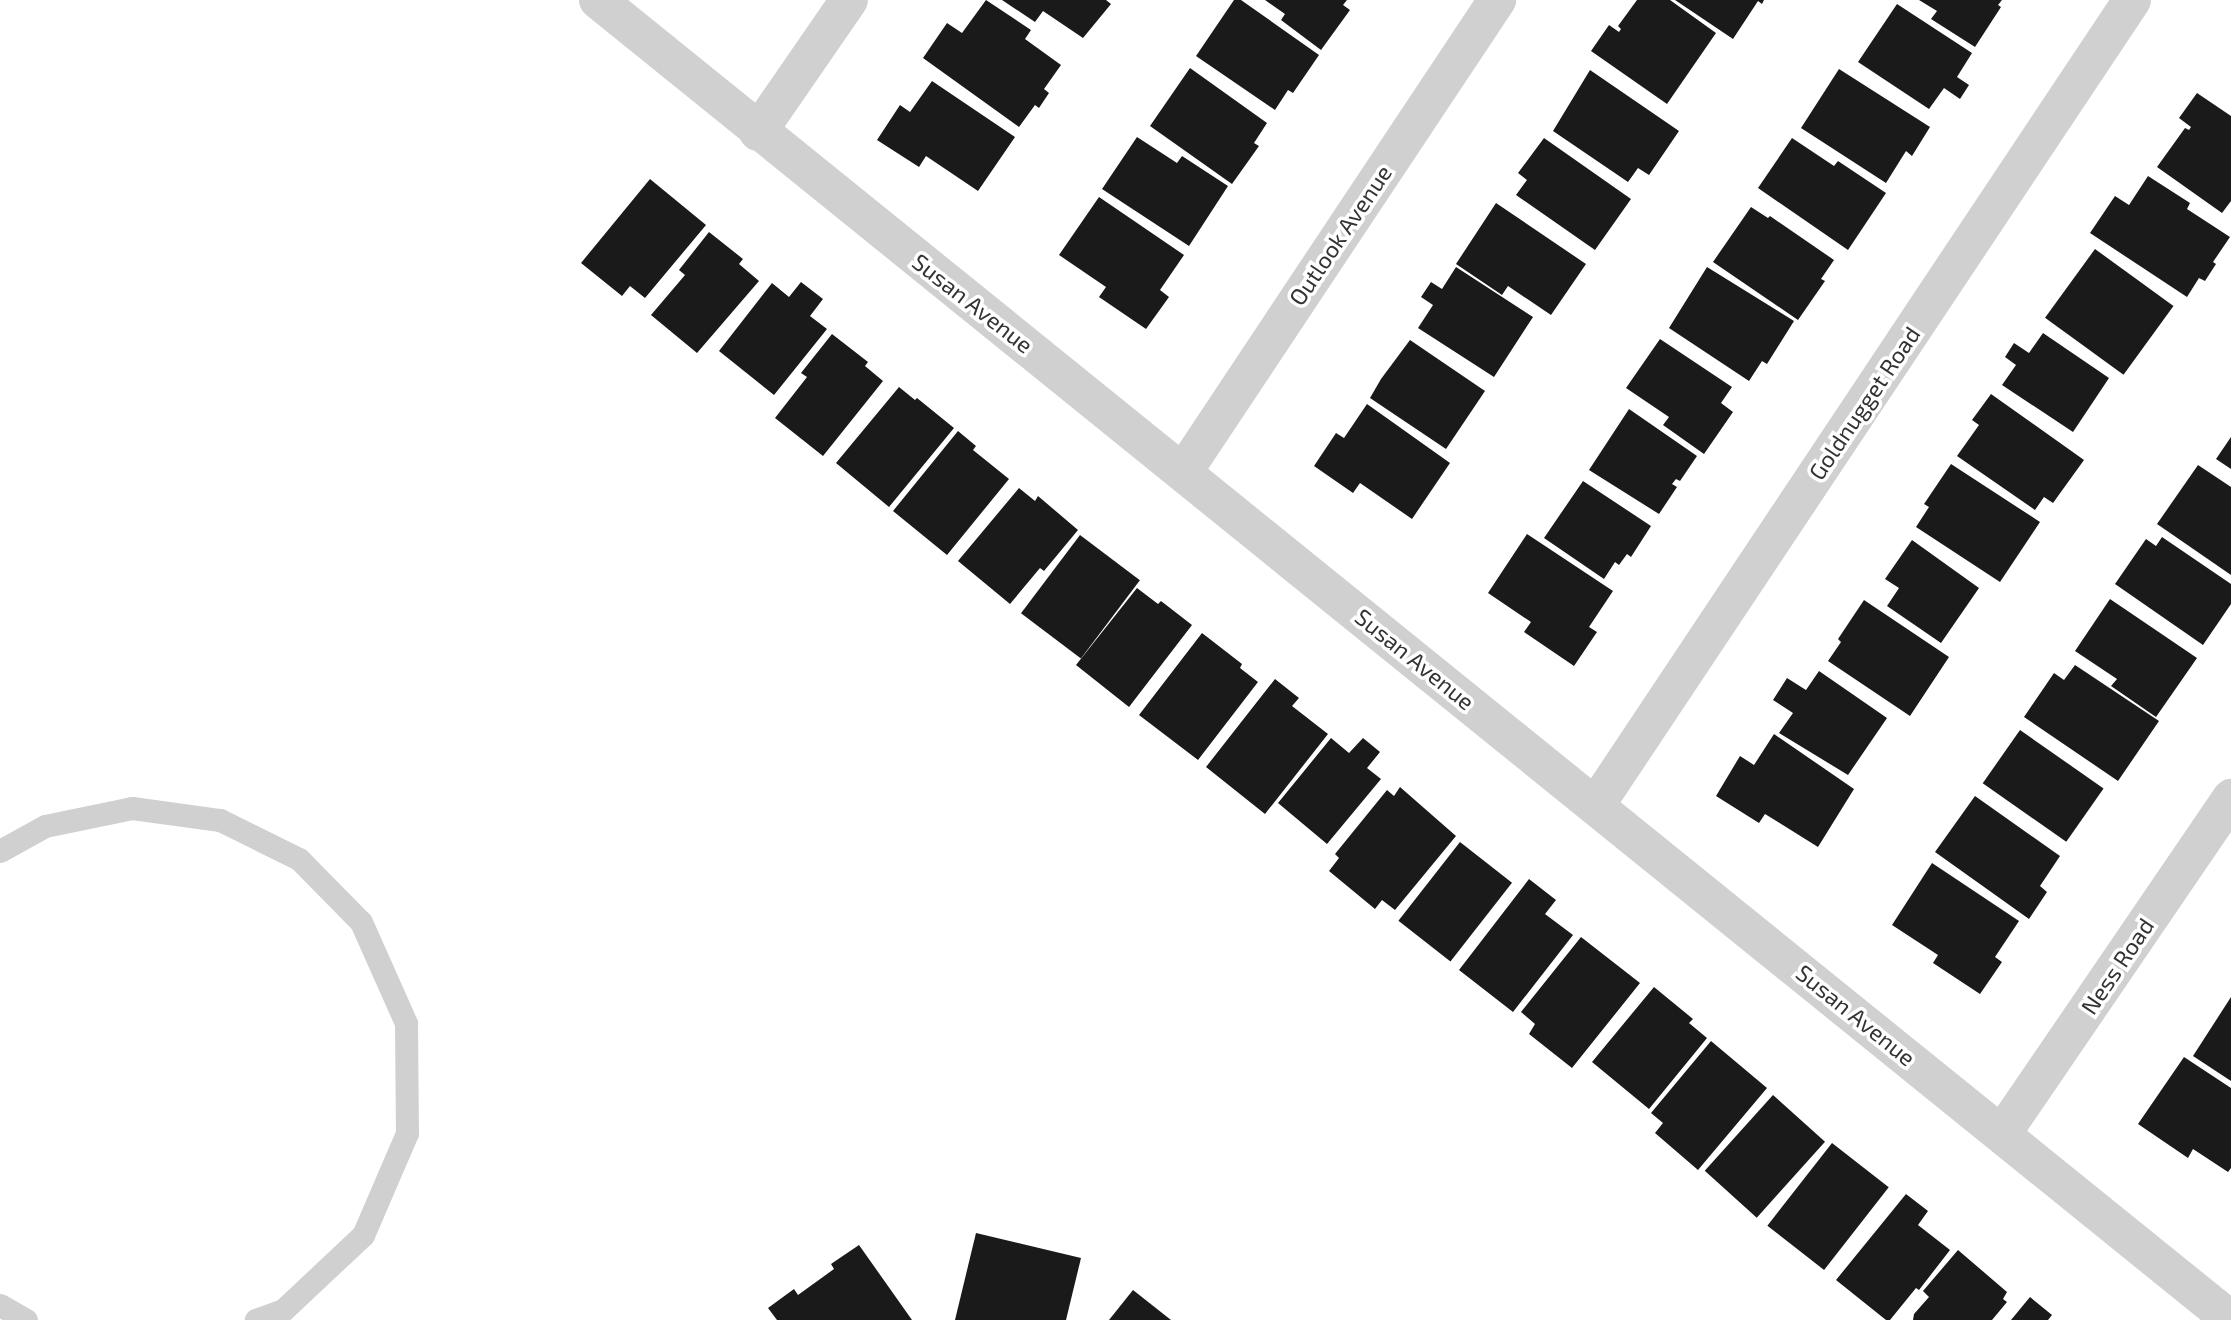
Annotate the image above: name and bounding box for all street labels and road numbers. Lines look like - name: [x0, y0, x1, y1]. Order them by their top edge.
- street label: Outlook Avenue: [1283, 159, 1397, 311]
- street label: Susan Avenue: [907, 247, 1039, 359]
- street label: Goldnugget Road: [1803, 321, 1925, 485]
- street label: Susan Avenue: [1350, 602, 1480, 716]
- street label: Ness Road: [2075, 913, 2159, 1019]
- street label: Susan Avenue: [1791, 958, 1921, 1072]

